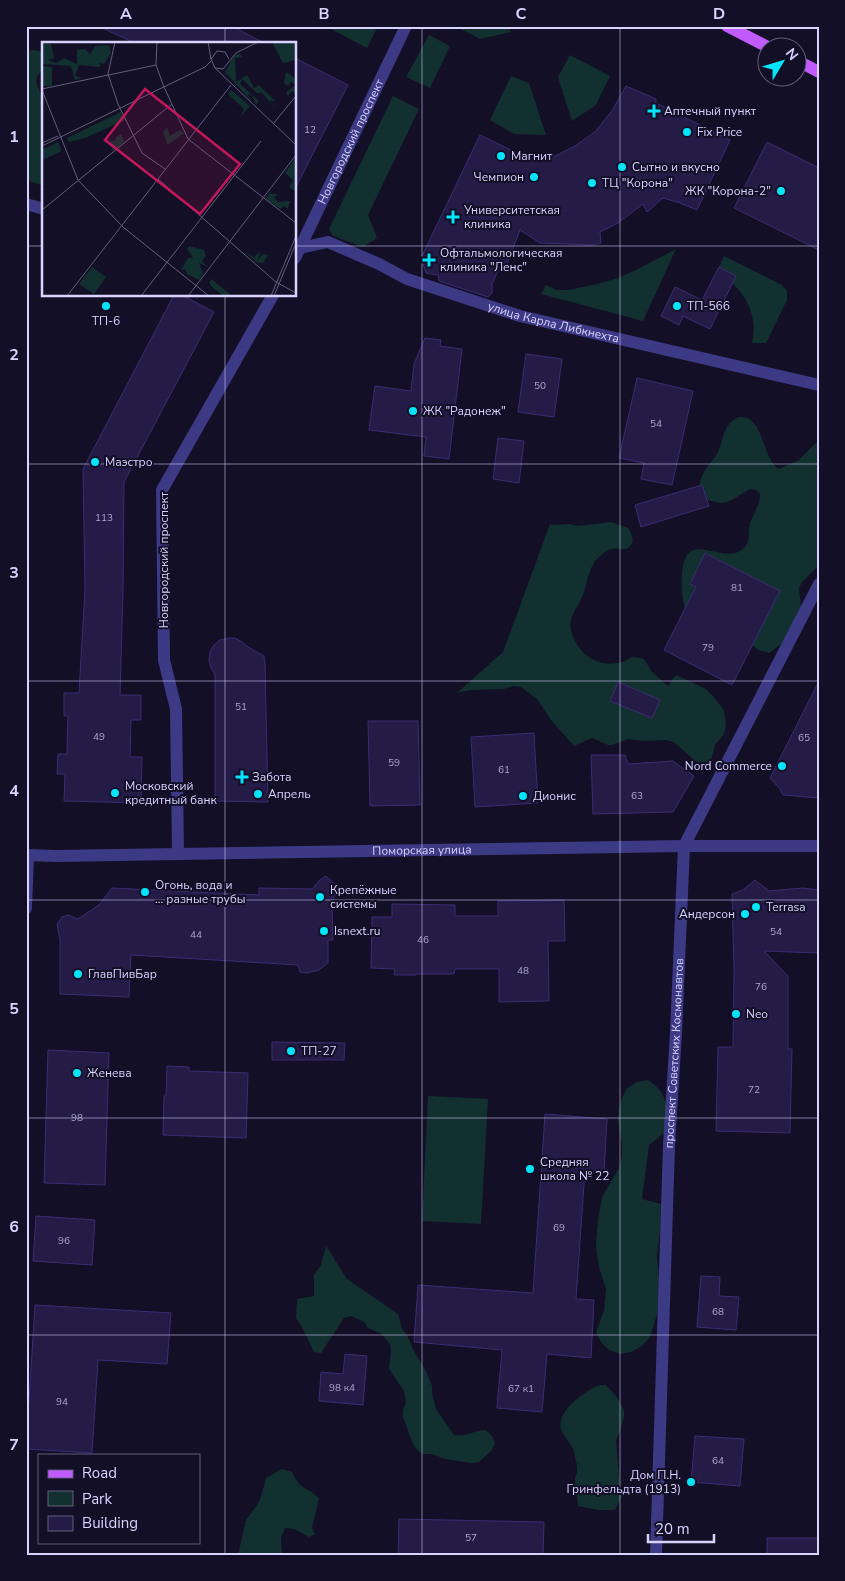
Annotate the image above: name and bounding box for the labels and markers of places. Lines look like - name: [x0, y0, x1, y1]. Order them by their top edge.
- place label: Аптечный пункт: [664, 103, 757, 119]
- marker: Аптечный пункт: [648, 105, 660, 117]
- place label: Fix Price: [697, 124, 742, 140]
- marker: Fix Price: [681, 126, 693, 138]
- place label: Магнит: [511, 148, 553, 164]
- marker: Магнит: [495, 150, 507, 162]
- place label: Сытно и вкусно: [632, 159, 720, 175]
- marker: Сытно и вкусно: [616, 161, 628, 173]
- place label: Чемпион: [474, 169, 524, 185]
- marker: Чемпион: [528, 171, 540, 183]
- place label: ТЦ "Корона": [602, 175, 673, 191]
- marker: ТЦ "Корона": [586, 177, 598, 189]
- place label: ЖК "Корона-2": [685, 183, 771, 199]
- marker: ЖК "Корона-2": [775, 185, 787, 197]
- place label: Университетская клиника: [463, 202, 560, 232]
- marker: Университетская клиника: [446, 210, 460, 224]
- place label: Офтальмологическая клиника "Ленс": [440, 245, 562, 275]
- marker: Офтальмологическая клиника "Ленс": [422, 253, 436, 267]
- place label: ТП-566: [687, 298, 730, 314]
- marker: ТП-6: [100, 300, 112, 312]
- marker: ТП-566: [671, 300, 683, 312]
- place label: ТП-6: [92, 313, 120, 329]
- place label: ЖК "Радонеж": [423, 403, 506, 419]
- marker: ЖК "Радонеж": [407, 405, 419, 417]
- place label: Маэстро: [105, 454, 153, 470]
- marker: Маэстро: [89, 456, 101, 468]
- place label: Nord Commerce: [685, 758, 772, 774]
- marker: Nord Commerce: [776, 760, 788, 772]
- place label: Забота: [252, 769, 292, 785]
- marker: Забота: [236, 771, 248, 783]
- place label: Московский кредитный банк: [125, 778, 218, 808]
- place label: Апрель: [268, 786, 311, 802]
- marker: Московский кредитный банк: [109, 787, 121, 799]
- marker: Апрель: [252, 788, 264, 800]
- place label: Дионис: [533, 788, 576, 804]
- marker: Дионис: [517, 790, 529, 802]
- place label: Огонь, вода и ... разные трубы: [155, 877, 245, 907]
- place label: Крепёжные системы: [330, 882, 397, 912]
- marker: Огонь, вода и ... разные трубы: [139, 886, 151, 898]
- marker: Крепёжные системы: [314, 891, 326, 903]
- place label: Terrasa: [766, 899, 806, 915]
- marker: Terrasa: [750, 901, 762, 913]
- place label: Андерсон: [679, 906, 735, 922]
- marker: Андерсон: [739, 908, 751, 920]
- place label: Isnext.ru: [334, 923, 380, 939]
- marker: Isnext.ru: [318, 925, 330, 937]
- place label: ГлавПивБар: [88, 966, 157, 982]
- marker: ГлавПивБар: [72, 968, 84, 980]
- place label: Neo: [746, 1006, 768, 1022]
- marker: Neo: [730, 1008, 742, 1020]
- place label: ТП-27: [301, 1043, 337, 1059]
- marker: ТП-27: [285, 1045, 297, 1057]
- place label: Женева: [87, 1065, 132, 1081]
- marker: Женева: [71, 1067, 83, 1079]
- place label: Средняя школа № 22: [540, 1154, 609, 1184]
- marker: Средняя школа № 22: [524, 1163, 536, 1175]
- place label: Дом П.Н. Гринфельдта (1913): [567, 1467, 681, 1497]
- marker: Дом П.Н. Гринфельдта (1913): [685, 1476, 697, 1488]

